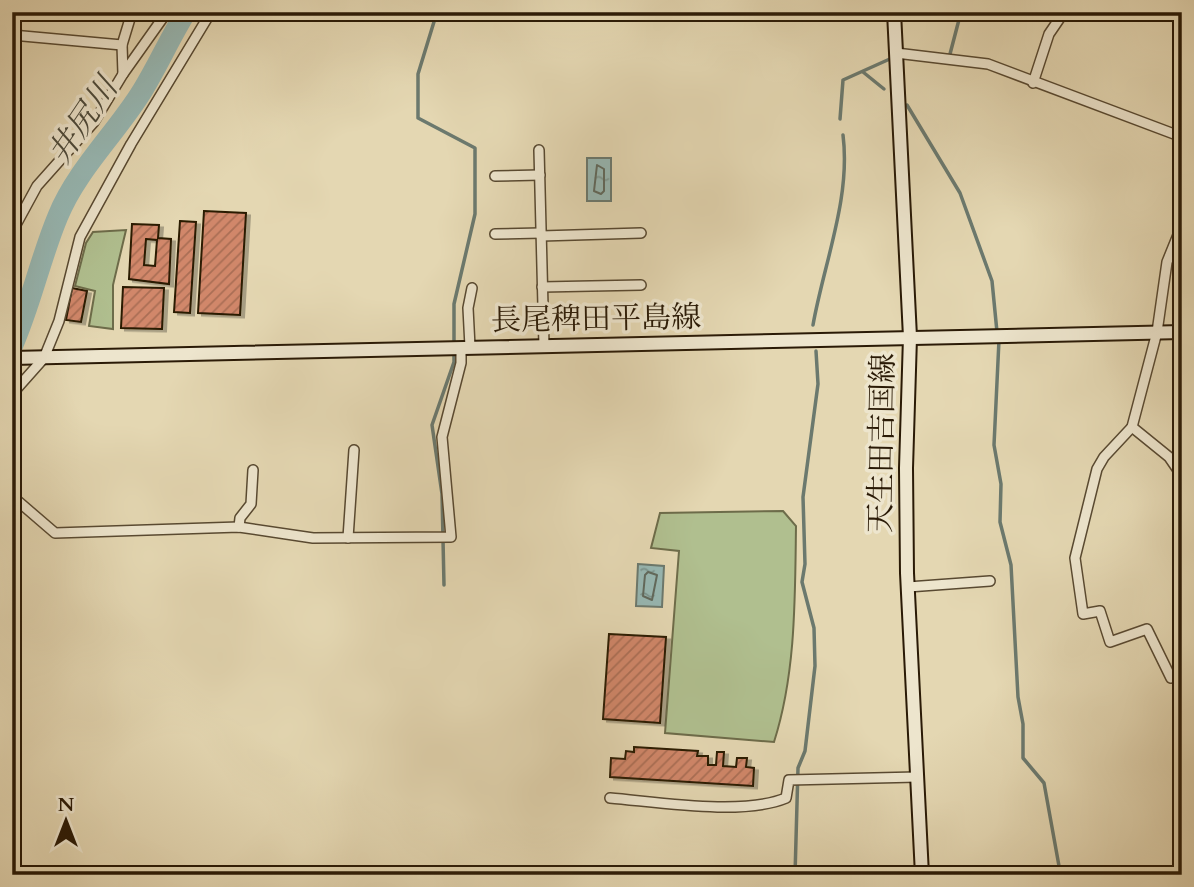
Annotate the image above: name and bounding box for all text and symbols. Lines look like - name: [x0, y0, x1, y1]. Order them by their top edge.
- water label: 井尻川: [38, 66, 130, 173]
- street label: 長尾稗田平島線: [491, 297, 701, 341]
- street label: 天生田吉国線: [860, 353, 904, 533]
- north arrow: [32, 786, 102, 856]
- text: N: [58, 792, 75, 818]

